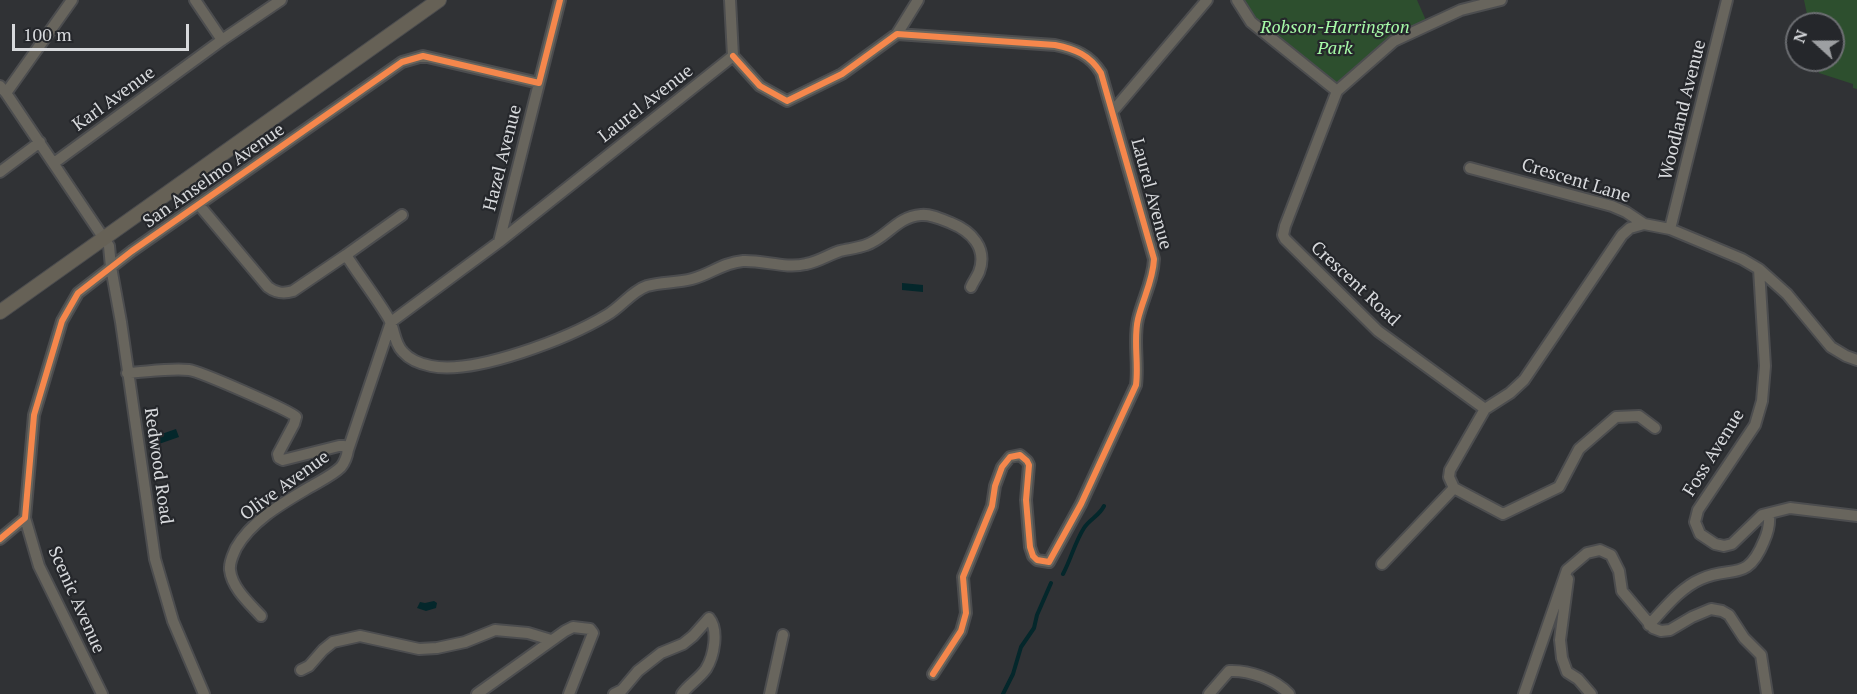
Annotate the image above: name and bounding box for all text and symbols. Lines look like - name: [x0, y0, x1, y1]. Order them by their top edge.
- scale bar: [15, 12, 192, 50]
- north arrow: [1785, 12, 1845, 72]
- park label: Robson-Harrington Park: [1260, 17, 1410, 60]
- text: 100 m: [23, 22, 72, 46]
- text: N: [1788, 27, 1813, 46]
- street label: Woodland Avenue: [1655, 38, 1711, 182]
- street label: Laurel Avenue: [594, 60, 698, 148]
- street label: Karl Avenue: [69, 62, 159, 136]
- street label: Hazel Avenue: [479, 103, 527, 213]
- street label: San Anselmo Avenue: [139, 119, 289, 233]
- street label: Laurel Avenue: [1126, 136, 1176, 252]
- street label: Crescent Lane: [1519, 154, 1633, 208]
- street label: Crescent Road: [1306, 237, 1404, 331]
- street label: Foss Avenue: [1679, 405, 1749, 501]
- street label: Redwood Road: [139, 406, 177, 526]
- street label: Olive Avenue: [236, 446, 334, 526]
- street label: Scenic Avenue: [43, 543, 109, 657]

